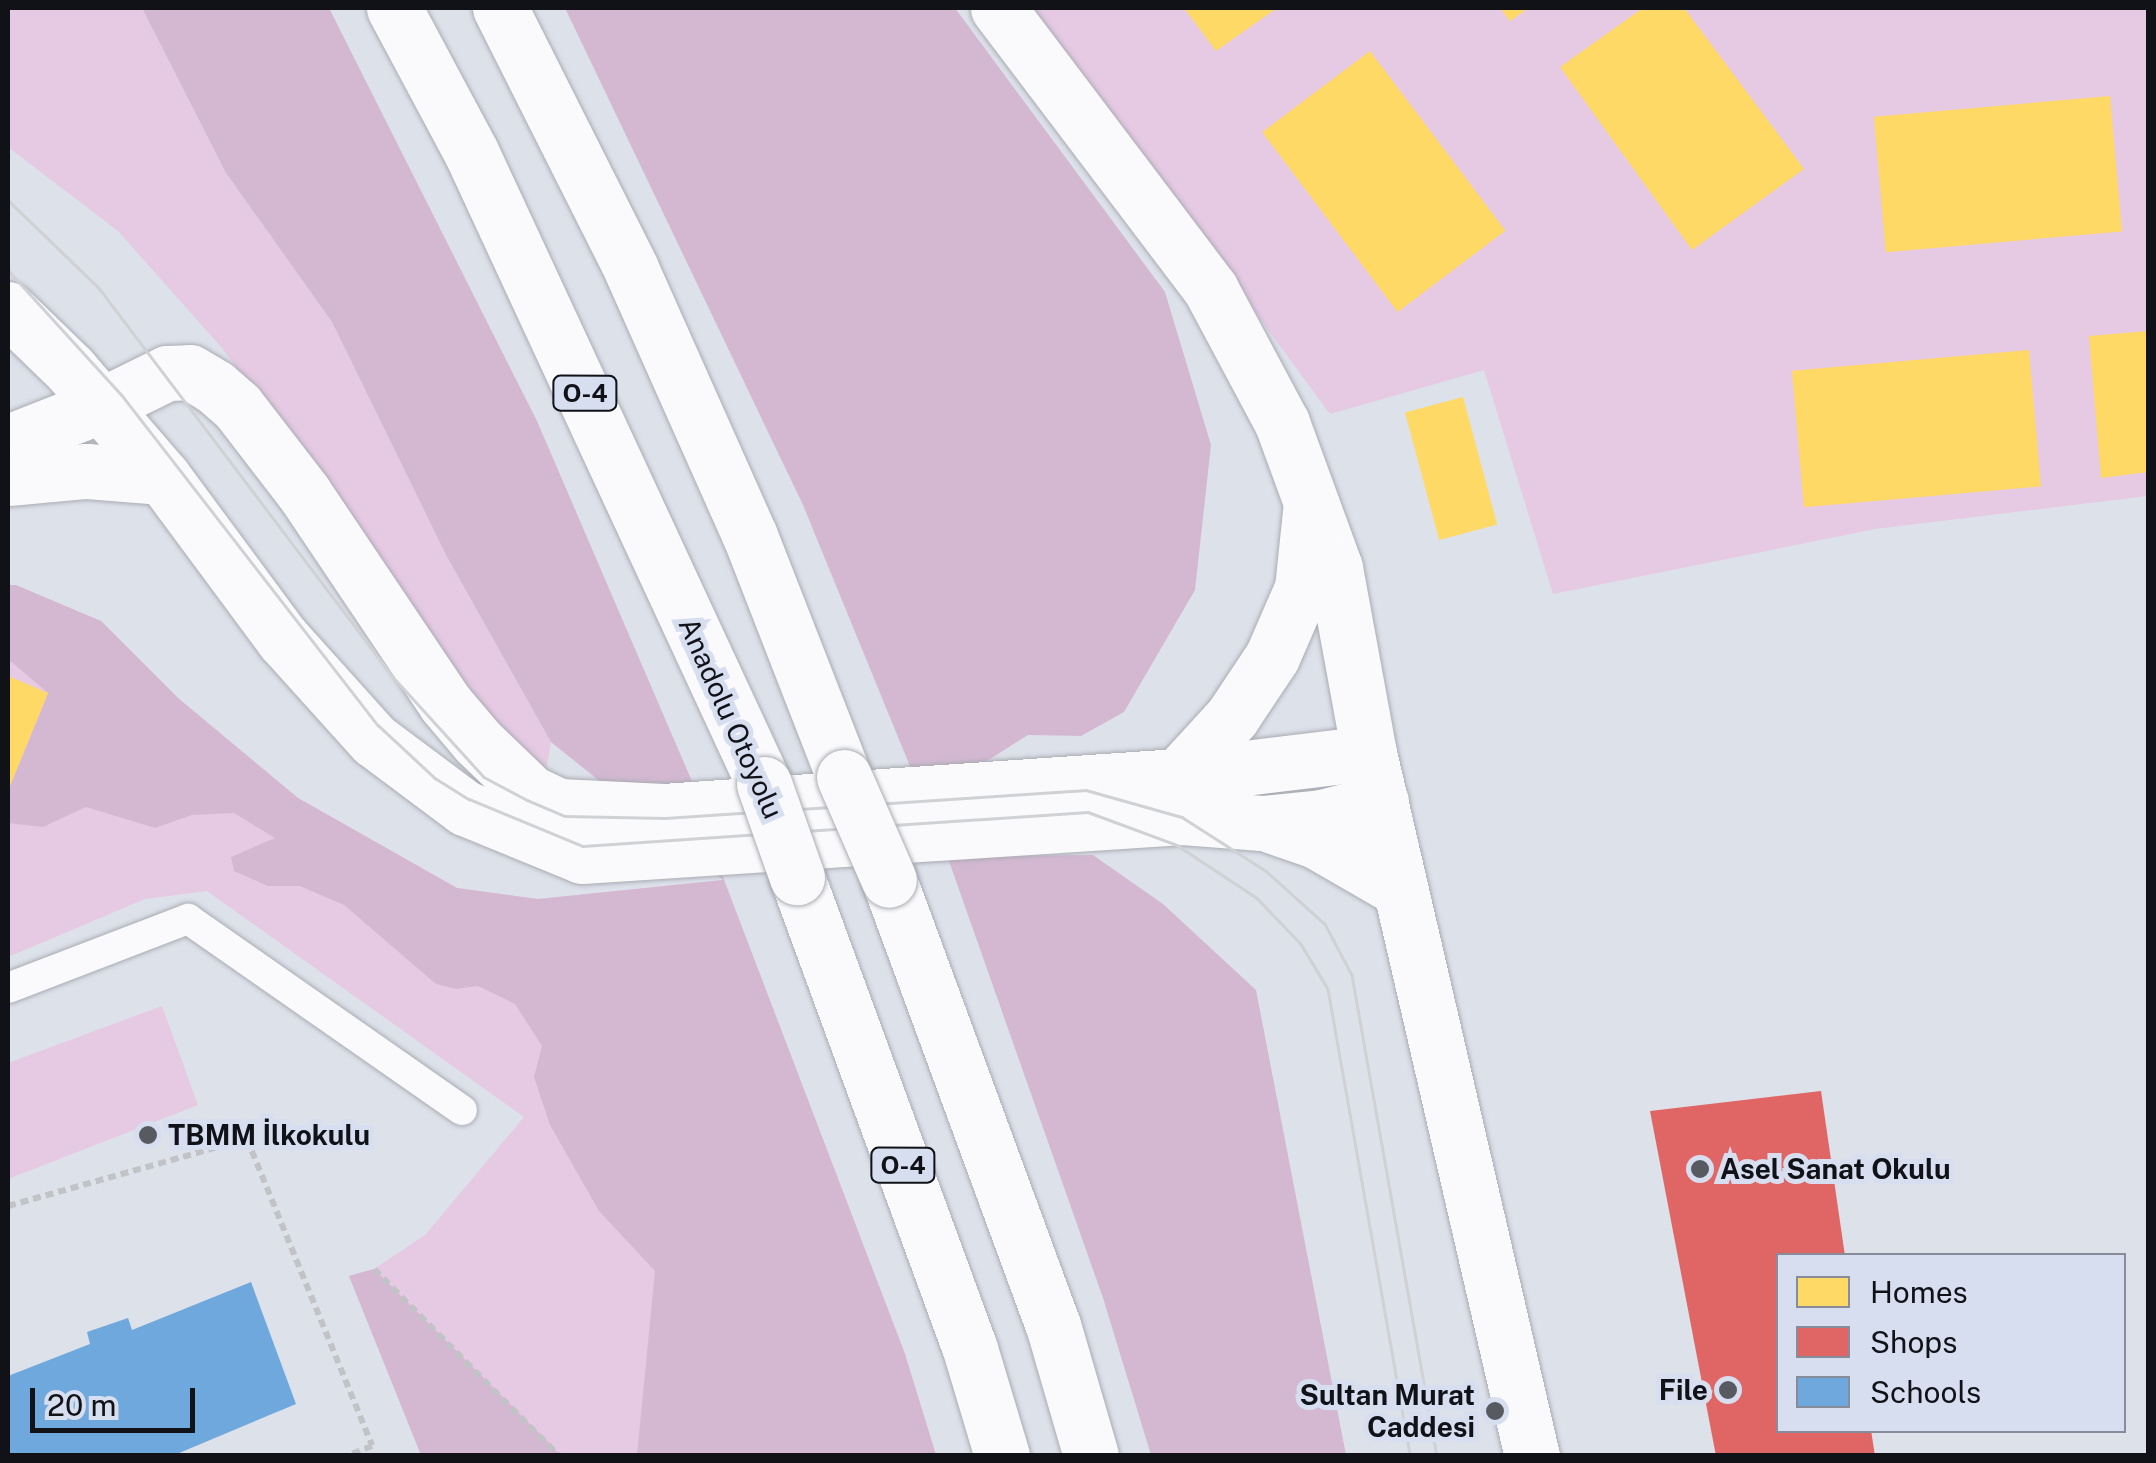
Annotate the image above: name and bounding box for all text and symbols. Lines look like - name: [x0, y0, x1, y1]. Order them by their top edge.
- road number: O-4: [550, 373, 620, 413]
- street label: Anadolu Otoyolu: [672, 612, 790, 824]
- place label: TBMM İlkokulu: [168, 1118, 370, 1152]
- marker: TBMM İlkokulu: [137, 1124, 159, 1146]
- road number: O-4: [868, 1145, 938, 1185]
- place label: Asel Sanat Okulu: [1720, 1152, 1951, 1186]
- marker: Asel Sanat Okulu: [1689, 1158, 1711, 1180]
- legend: [1776, 1253, 2126, 1433]
- text: Homes: [1870, 1274, 1968, 1310]
- text: Shops: [1870, 1324, 1957, 1360]
- scale bar: [35, 1368, 200, 1430]
- place label: File: [1659, 1373, 1708, 1407]
- text: Schools: [1870, 1374, 1981, 1410]
- place label: Sultan Murat Caddesi: [1300, 1378, 1475, 1444]
- marker: File: [1717, 1379, 1739, 1401]
- text: 20 m: [47, 1387, 116, 1423]
- marker: Sultan Murat Caddesi: [1484, 1400, 1506, 1422]

